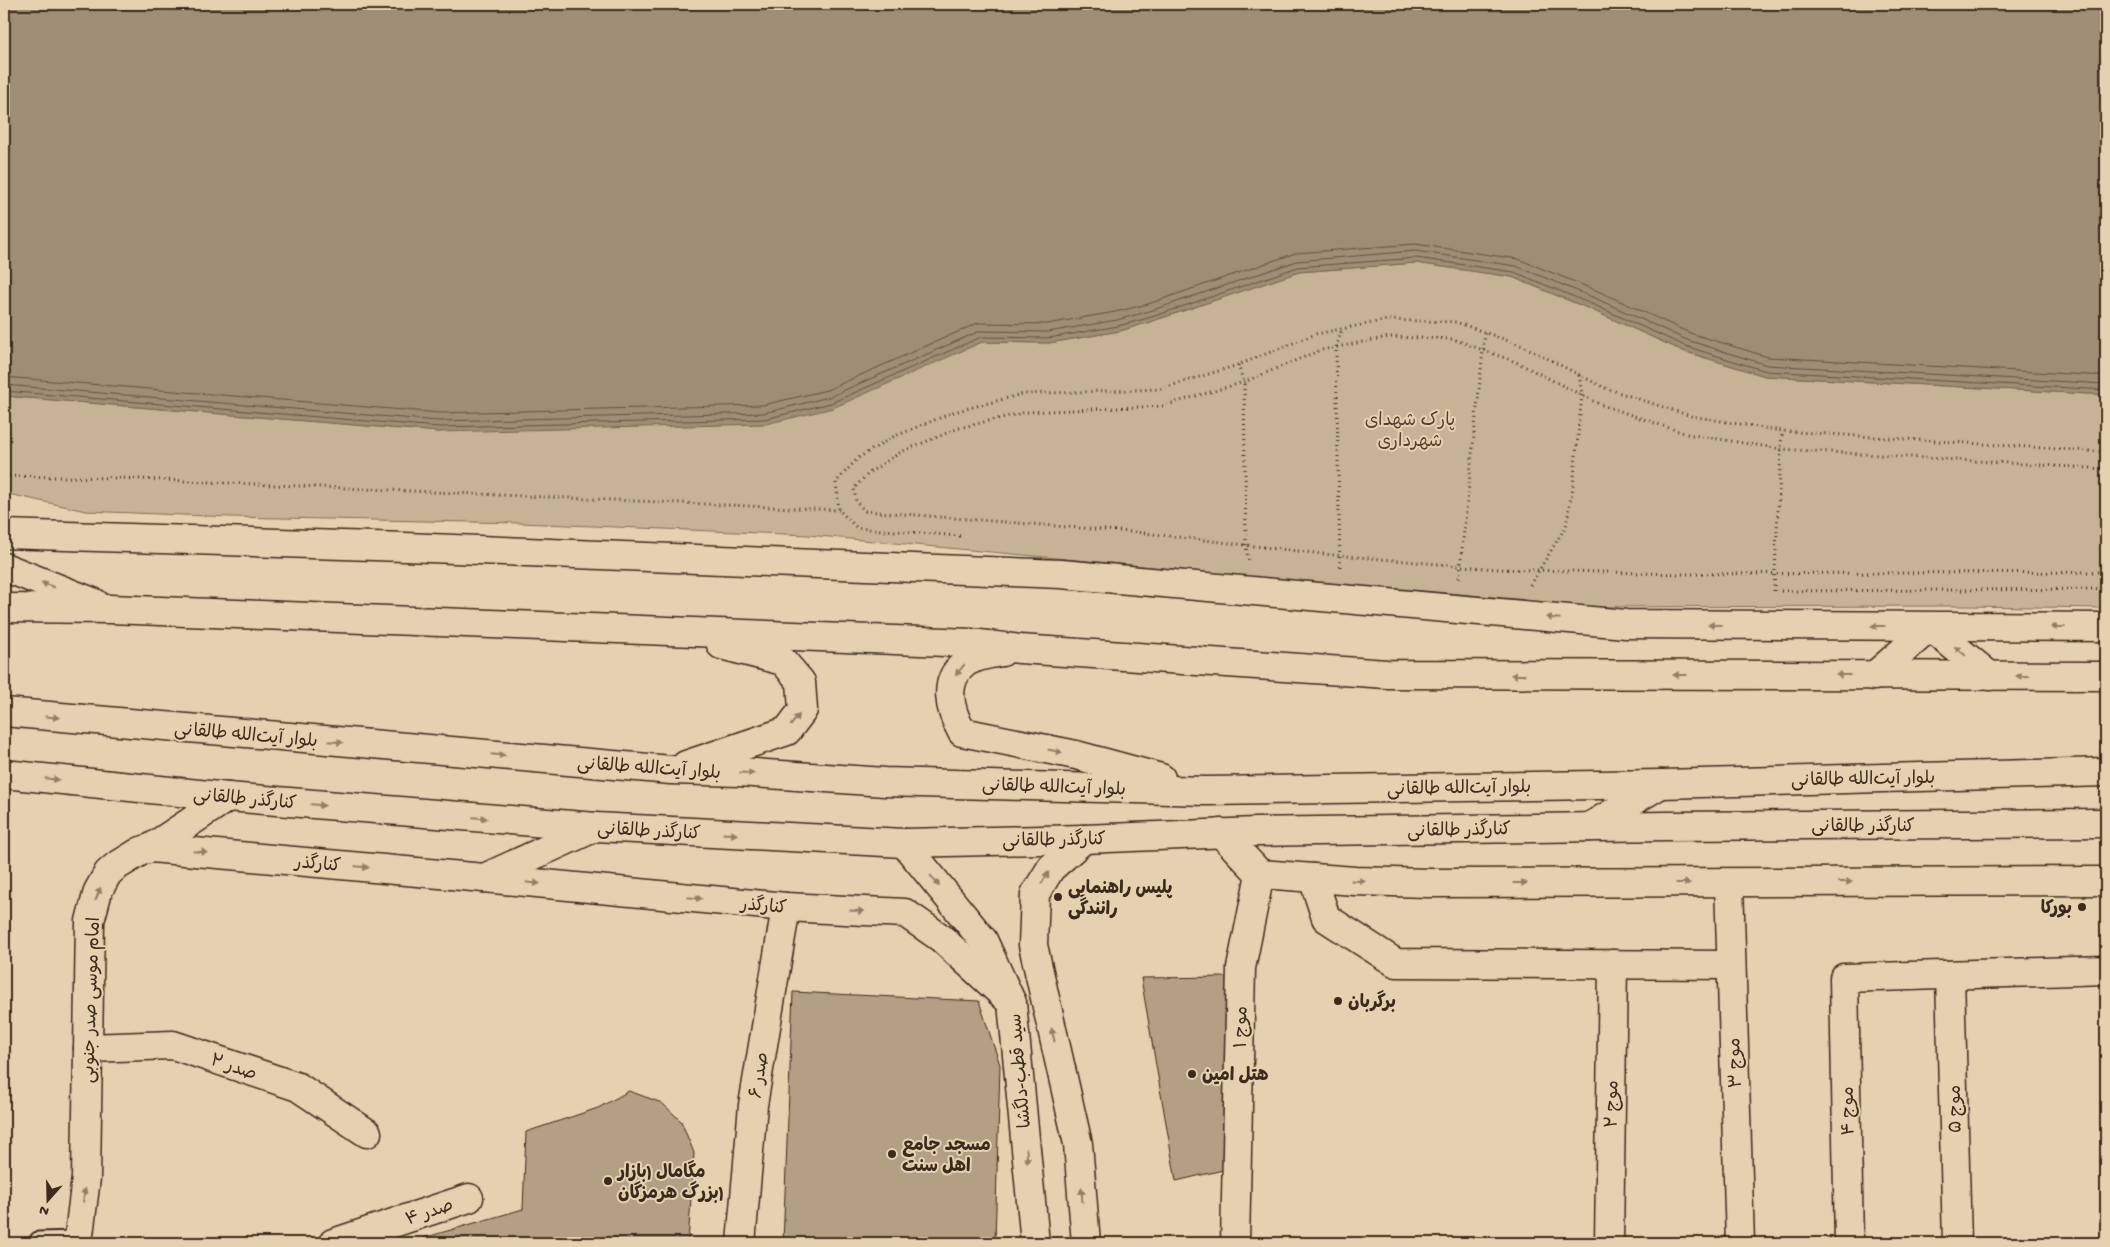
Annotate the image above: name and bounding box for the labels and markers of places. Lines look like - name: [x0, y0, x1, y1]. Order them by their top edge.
- place label: پلیس راهنمایی رانندگی: [1068, 879, 1173, 921]
- marker: پلیس راهنمایی رانندگی: [1052, 891, 1064, 903]
- place label: بورکا: [2041, 899, 2072, 920]
- marker: بورکا: [2076, 901, 2088, 913]
- place label: برگربان: [1348, 990, 1396, 1014]
- marker: برگربان: [1332, 995, 1344, 1007]
- place label: هتل امین: [1202, 1066, 1269, 1087]
- marker: هتل امین: [1186, 1068, 1198, 1080]
- place label: مسجد جامع اهل سنت: [902, 1136, 991, 1178]
- marker: مسجد جامع اهل سنت: [886, 1148, 898, 1160]
- place label: مگامال (بازار بزرگ هرمزگان): [616, 1160, 724, 1205]
- marker: مگامال (بازار بزرگ هرمزگان): [602, 1175, 614, 1187]

